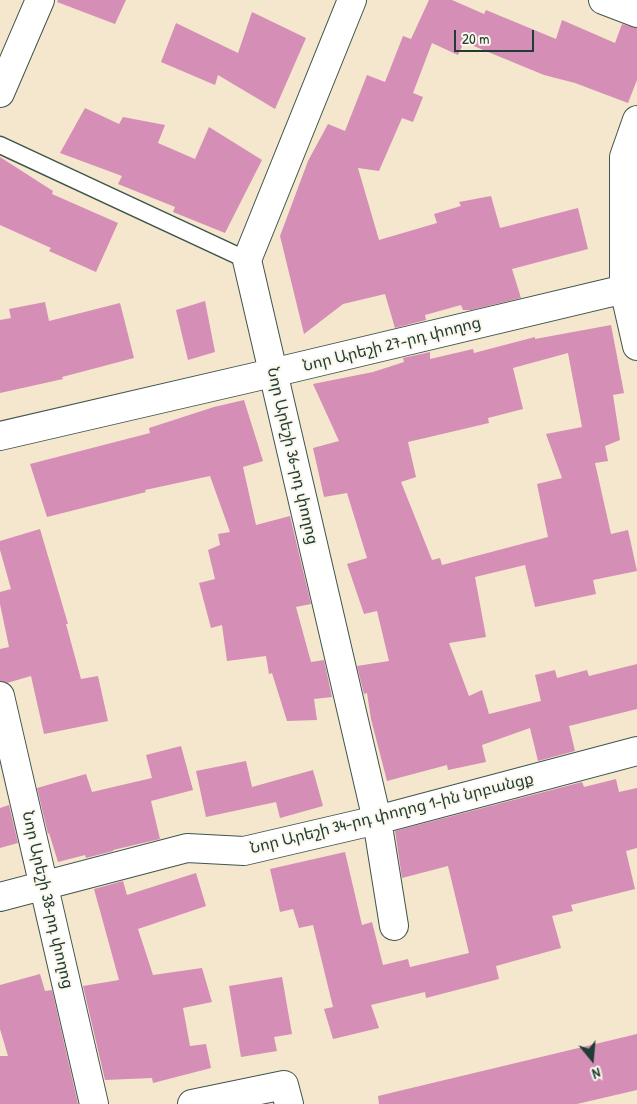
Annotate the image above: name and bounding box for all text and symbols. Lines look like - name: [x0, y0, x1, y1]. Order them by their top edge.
- scale bar: [457, 20, 537, 52]
- text: 20 m: [462, 28, 489, 49]
- street label: Նոր Արեշի 27-րդ փողոց: [301, 314, 483, 376]
- street label: Նոր Արեշի 36-րդ փողոց: [262, 365, 322, 547]
- street label: Նոր Արեշի 34-րդ փողոց 1-ին նրբանցք: [248, 769, 536, 859]
- street label: Նոր Արեշի 38-րդ փողոց: [17, 809, 77, 991]
- north arrow: [567, 1034, 617, 1084]
- text: N: [590, 1064, 603, 1084]

